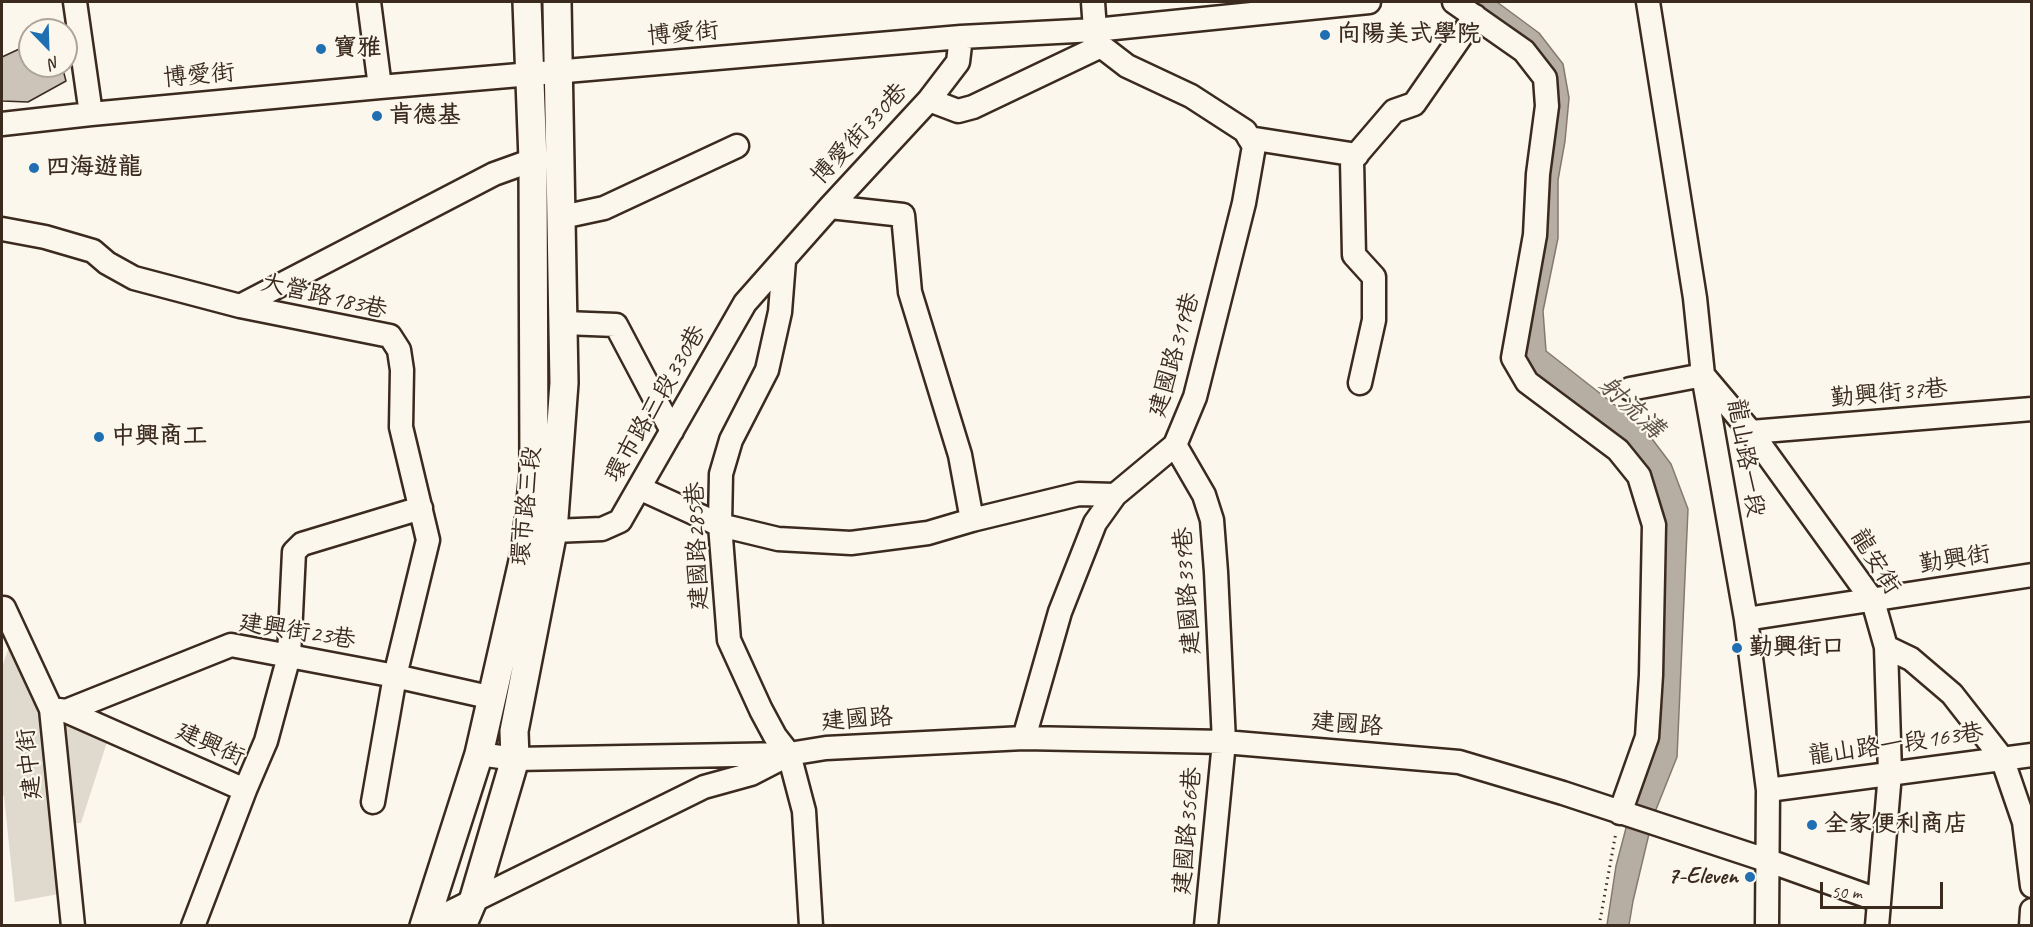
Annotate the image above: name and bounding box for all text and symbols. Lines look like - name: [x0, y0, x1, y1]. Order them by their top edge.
- street label: 博愛街: [646, 17, 720, 51]
- north arrow: [18, 18, 78, 78]
- place label: 向陽美式學院: [1337, 21, 1481, 49]
- marker: 向陽美式學院: [1318, 28, 1332, 42]
- place label: 寶雅: [333, 35, 381, 63]
- marker: 寶雅: [314, 42, 328, 56]
- text: N: [46, 52, 63, 74]
- street label: 博愛街: [162, 59, 236, 93]
- street label: 博愛街330巷: [806, 77, 914, 191]
- place label: 肯德基: [389, 102, 461, 130]
- marker: 肯德基: [370, 109, 384, 123]
- place label: 四海遊龍: [46, 154, 142, 182]
- marker: 四海遊龍: [27, 161, 41, 175]
- street label: 大營路183巷: [258, 269, 390, 325]
- street label: 建國路319巷: [1143, 289, 1207, 421]
- street label: 環市路三段330巷: [599, 320, 713, 488]
- water label: 射流溝: [1592, 370, 1670, 446]
- street label: 勤興街37巷: [1829, 375, 1949, 413]
- street label: 龍山路一段: [1720, 396, 1770, 520]
- place label: 中興商工: [111, 423, 207, 451]
- marker: 中興商工: [92, 430, 106, 444]
- street label: 環市路三段: [506, 445, 548, 567]
- street label: 建國路285巷: [681, 481, 715, 611]
- street label: 龍安街: [1844, 524, 1906, 600]
- street label: 建國路339巷: [1169, 526, 1207, 656]
- street label: 勤興街: [1917, 540, 1993, 580]
- street label: 建興街23巷: [237, 609, 357, 655]
- place label: 勤興街口: [1749, 634, 1845, 662]
- marker: 勤興街口: [1730, 641, 1744, 655]
- street label: 建國路: [820, 703, 894, 737]
- street label: 建國路: [1310, 708, 1384, 742]
- street label: 建興街: [171, 717, 249, 773]
- street label: 龍山路一段163巷: [1807, 718, 1985, 772]
- street label: 建中街: [12, 727, 48, 801]
- street label: 建國路356巷: [1168, 766, 1208, 896]
- place label: 全家便利商店: [1824, 811, 1968, 839]
- marker: 全家便利商店: [1805, 818, 1819, 832]
- place label: 7-Eleven: [1667, 863, 1738, 891]
- marker: 7-Eleven: [1743, 870, 1757, 884]
- scale bar: [1823, 870, 1946, 908]
- text: 50 m: [1831, 881, 1862, 903]

